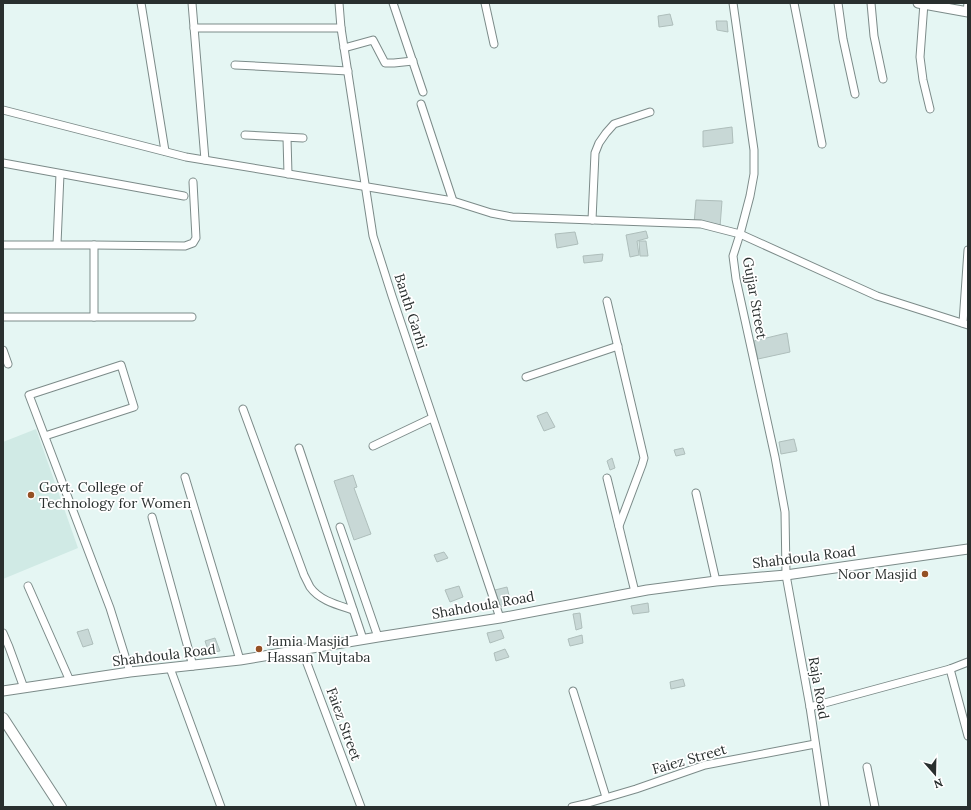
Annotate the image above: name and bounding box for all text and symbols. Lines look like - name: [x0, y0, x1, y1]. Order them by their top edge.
- street label: Gujjar Street: [739, 256, 771, 341]
- street label: Banth Garhi: [390, 271, 432, 351]
- place label: Govt. College of Technology for Women: [39, 478, 192, 512]
- marker: Govt. College of Technology for Women: [26, 490, 36, 500]
- street label: Shahdoula Road: [751, 542, 857, 572]
- place label: Noor Masjid: [838, 565, 917, 583]
- marker: Noor Masjid: [920, 569, 930, 579]
- street label: Shahdoula Road: [430, 587, 536, 623]
- place label: Jamia Masjid Hassan Mujtaba: [266, 632, 371, 666]
- street label: Shahdoula Road: [111, 640, 217, 670]
- marker: Jamia Masjid Hassan Mujtaba: [254, 644, 264, 654]
- street label: Raja Road: [805, 655, 833, 721]
- street label: Faiez Street: [322, 685, 366, 764]
- street label: Faiez Street: [650, 740, 729, 778]
- north arrow: [915, 754, 955, 794]
- text: N: [932, 775, 945, 792]

